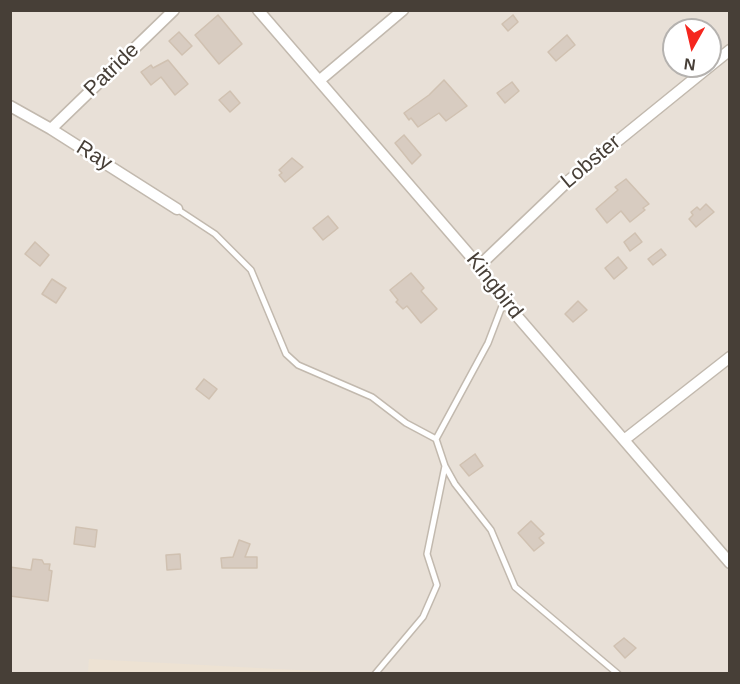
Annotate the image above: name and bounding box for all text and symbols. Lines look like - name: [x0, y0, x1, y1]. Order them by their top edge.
- north arrow: [662, 18, 722, 78]
- street label: Patride: [79, 38, 145, 102]
- text: N: [683, 55, 697, 74]
- street label: Lobster: [556, 130, 626, 194]
- street label: Ray: [71, 135, 117, 177]
- street label: Kingbird: [460, 248, 528, 324]

